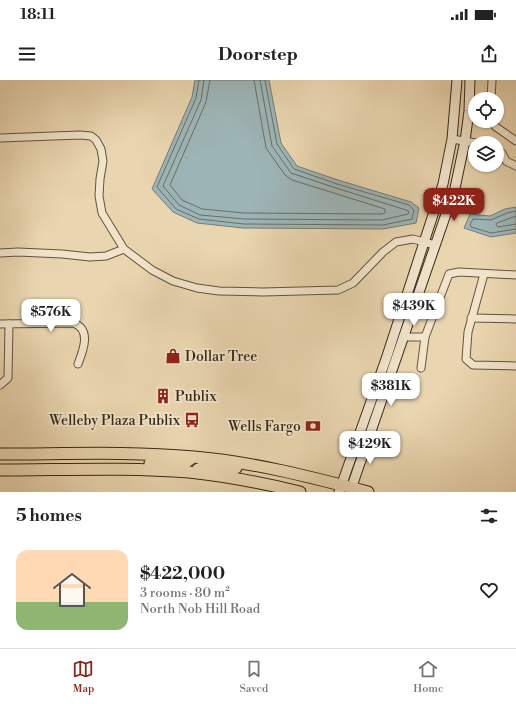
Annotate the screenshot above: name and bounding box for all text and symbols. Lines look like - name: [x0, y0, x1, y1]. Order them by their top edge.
- text: 18:11: [20, 5, 56, 24]
- icon: menu: [16, 43, 38, 65]
- text: Doorstep: [218, 43, 298, 66]
- icon: share: [478, 43, 500, 65]
- map controls: [468, 92, 504, 172]
- button: locate: [468, 92, 504, 128]
- button: layers: [468, 136, 504, 172]
- pin: $422K: [426, 188, 482, 222]
- text: $422K: [432, 193, 476, 209]
- pin: $439K: [386, 293, 442, 327]
- text: $439K: [393, 298, 436, 314]
- pin: $576K: [23, 299, 79, 333]
- text: $576K: [30, 304, 72, 320]
- shop icon: Dollar Tree: [164, 347, 182, 365]
- place label: Dollar Tree: [185, 348, 257, 366]
- pin: $381K: [363, 373, 419, 407]
- text: $381K: [371, 378, 411, 394]
- building icon: Publix: [154, 387, 172, 405]
- place label: Publix: [175, 388, 217, 406]
- bus stop icon: Welleby Plaza Publix: [183, 411, 201, 429]
- place label: Welleby Plaza Publix: [48, 412, 181, 430]
- bank icon: Wells Fargo: [304, 417, 322, 435]
- place label: Wells Fargo: [227, 418, 301, 436]
- pin: $429K: [342, 431, 398, 465]
- text: $429K: [348, 436, 392, 452]
- text: 5 homes: [16, 505, 82, 527]
- icon: filters: [478, 505, 500, 527]
- text: $422,000: [140, 563, 225, 585]
- icon: home: [48, 566, 96, 614]
- icon: heart: [478, 579, 500, 601]
- text: 3 rooms · 80 m²: [140, 585, 230, 601]
- text: North Nob Hill Road: [140, 601, 260, 617]
- tab: Map: [72, 658, 94, 696]
- tab: Saved: [239, 658, 268, 696]
- tab: Home: [413, 658, 444, 696]

